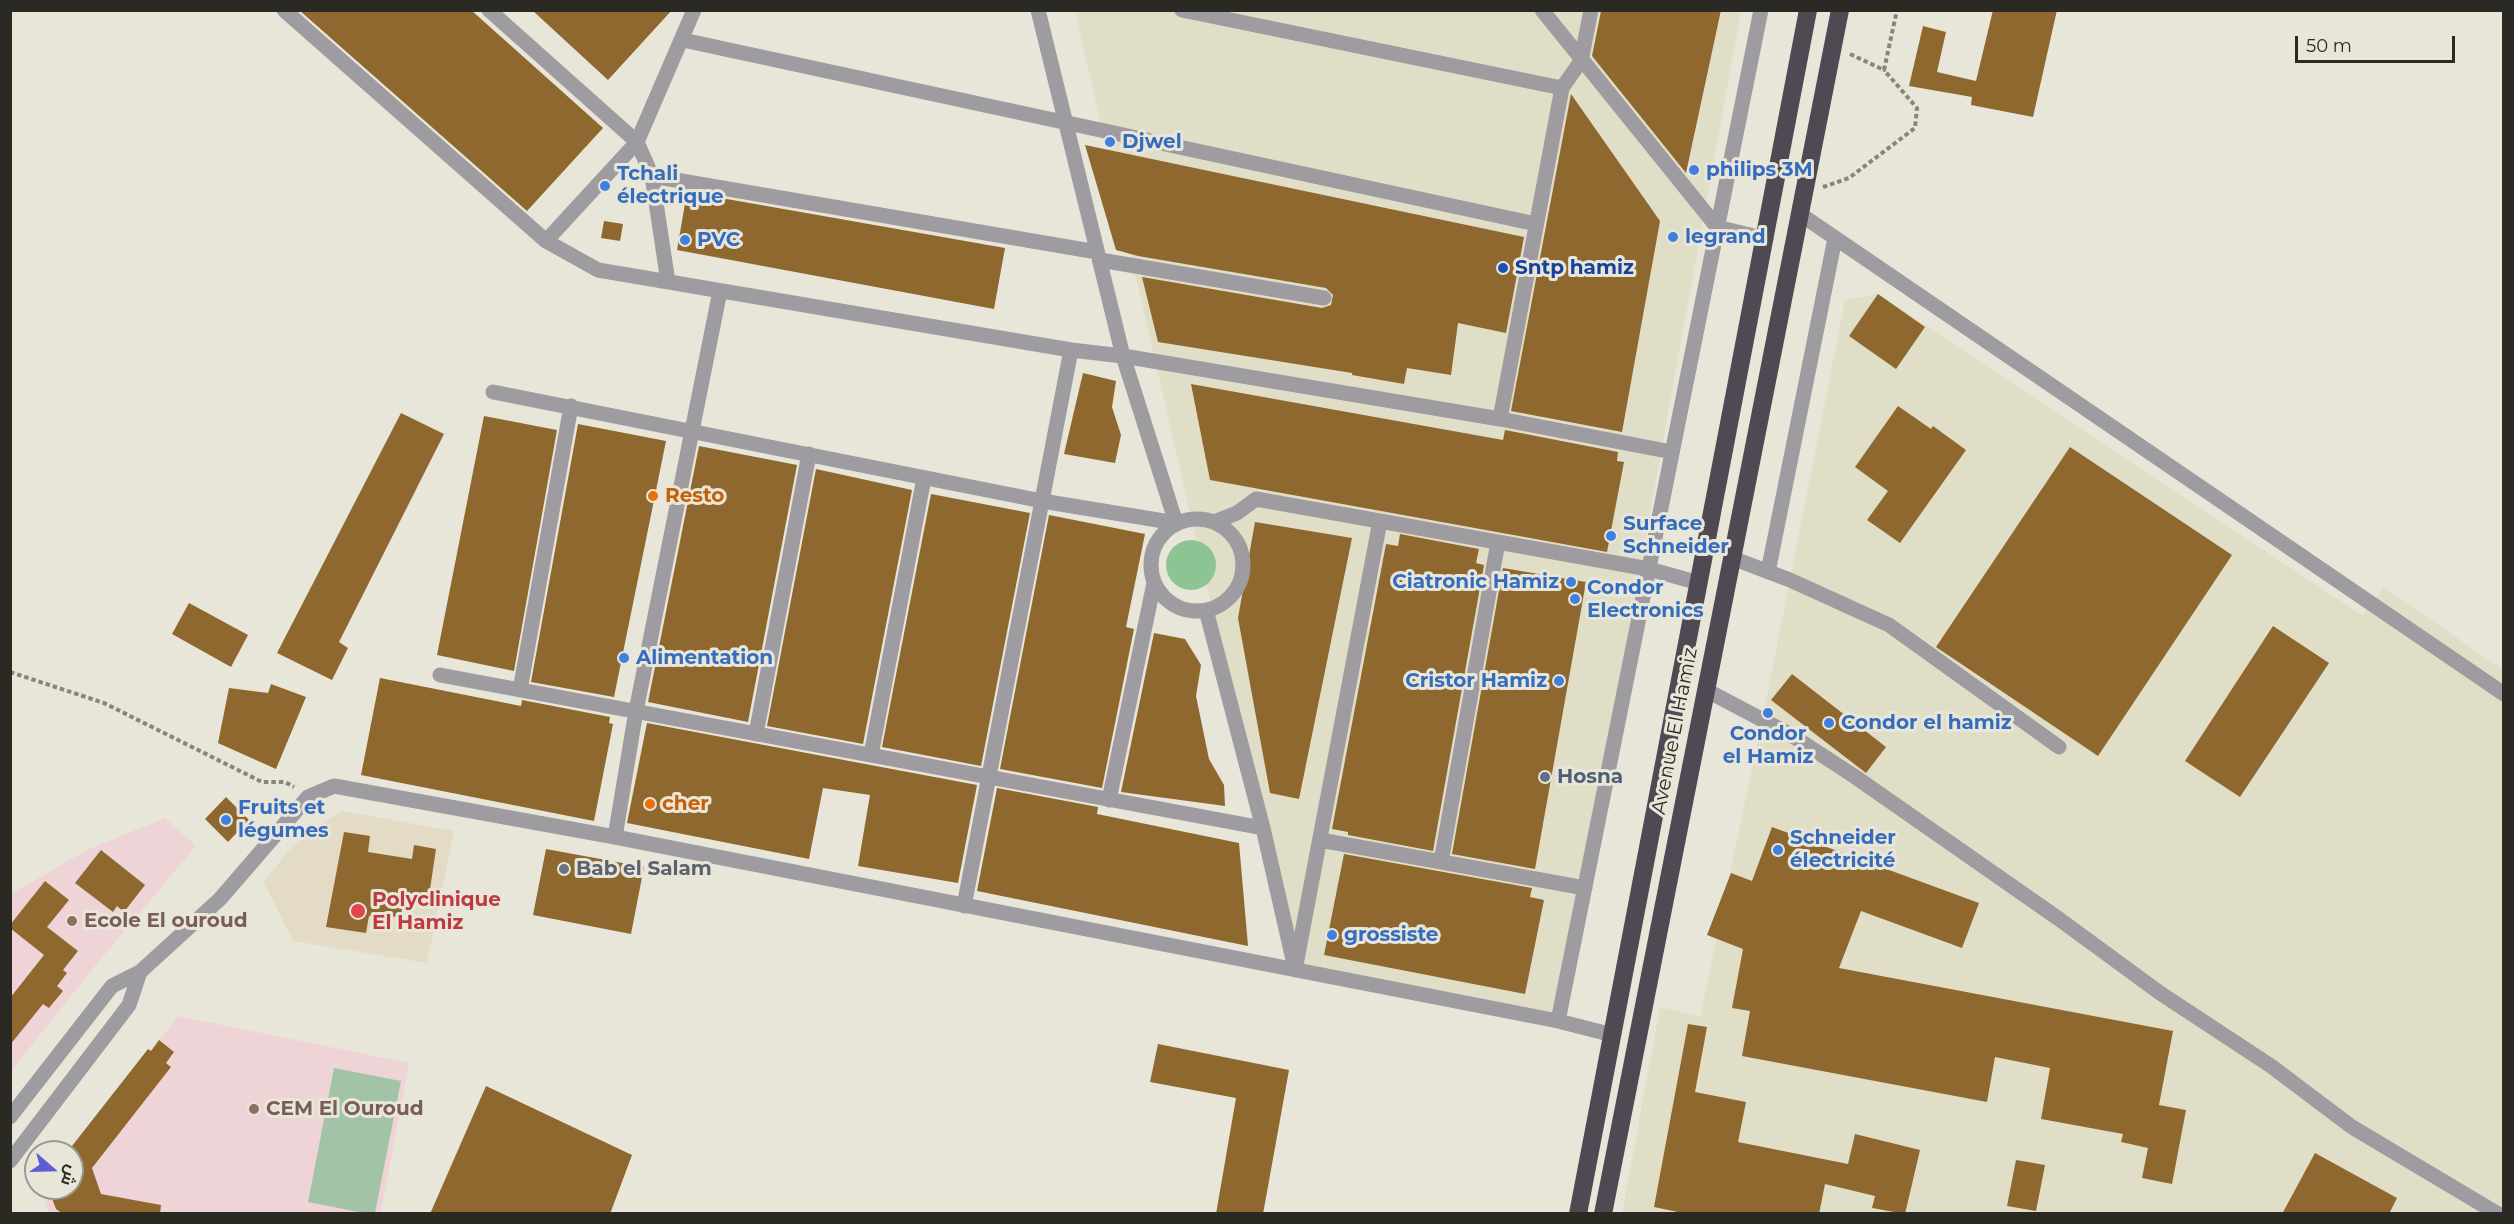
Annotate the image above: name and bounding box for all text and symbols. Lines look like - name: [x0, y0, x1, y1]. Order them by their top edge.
- scale bar: [2298, 24, 2458, 62]
- text: 50 m: [2306, 35, 2352, 57]
- place label: Djwel: [1122, 130, 1182, 154]
- marker: Djwel: [1103, 135, 1117, 149]
- place label: philips 3M: [1706, 158, 1813, 182]
- place label: Tchali électrique: [617, 162, 724, 209]
- marker: philips 3M: [1687, 163, 1701, 177]
- marker: Tchali électrique: [598, 179, 612, 193]
- place label: legrand: [1685, 225, 1766, 249]
- place label: PVC: [697, 228, 740, 252]
- marker: legrand: [1666, 230, 1680, 244]
- marker: PVC: [678, 233, 692, 247]
- place label: Sntp hamiz: [1515, 256, 1634, 280]
- marker: Sntp hamiz: [1496, 261, 1510, 275]
- place label: Resto: [665, 484, 724, 508]
- marker: Resto: [646, 489, 660, 503]
- place label: Surface Schneider: [1623, 512, 1729, 559]
- marker: Surface Schneider: [1604, 529, 1618, 543]
- place label: Ciatronic Hamiz: [1392, 570, 1559, 594]
- marker: Ciatronic Hamiz: [1564, 575, 1578, 589]
- place label: Condor Electronics: [1587, 576, 1704, 623]
- marker: Condor Electronics: [1568, 592, 1582, 606]
- street label: Avenue El Hamiz: [1647, 645, 1703, 817]
- place label: Alimentation: [636, 646, 773, 670]
- marker: Alimentation: [617, 651, 631, 665]
- place label: Cristor Hamiz: [1405, 669, 1547, 693]
- marker: Cristor Hamiz: [1552, 674, 1566, 688]
- marker: Condor el Hamiz: [1761, 706, 1775, 720]
- place label: Condor el hamiz: [1841, 711, 2012, 735]
- marker: Condor el hamiz: [1822, 716, 1836, 730]
- place label: Condor el Hamiz: [1723, 722, 1813, 769]
- place label: Hosna: [1557, 765, 1623, 789]
- marker: Hosna: [1538, 770, 1552, 784]
- place label: cher: [662, 792, 709, 816]
- place label: Fruits et légumes: [238, 796, 329, 843]
- marker: cher: [643, 797, 657, 811]
- marker: Fruits et légumes: [219, 813, 233, 827]
- place label: Schneider électricité: [1790, 826, 1896, 873]
- marker: Schneider électricité: [1771, 843, 1785, 857]
- place label: Bab el Salam: [576, 857, 712, 881]
- marker: Bab el Salam: [557, 862, 571, 876]
- place label: Polyclinique El Hamiz: [372, 888, 501, 935]
- marker: Polyclinique El Hamiz: [349, 902, 367, 920]
- place label: Ecole El ouroud: [84, 909, 247, 933]
- marker: Ecole El ouroud: [65, 914, 79, 928]
- place label: grossiste: [1344, 923, 1438, 947]
- marker: grossiste: [1325, 928, 1339, 942]
- place label: CEM El Ouroud: [266, 1097, 424, 1121]
- marker: CEM El Ouroud: [247, 1102, 261, 1116]
- north arrow: [24, 1140, 84, 1200]
- text: ش: [57, 1163, 82, 1189]

